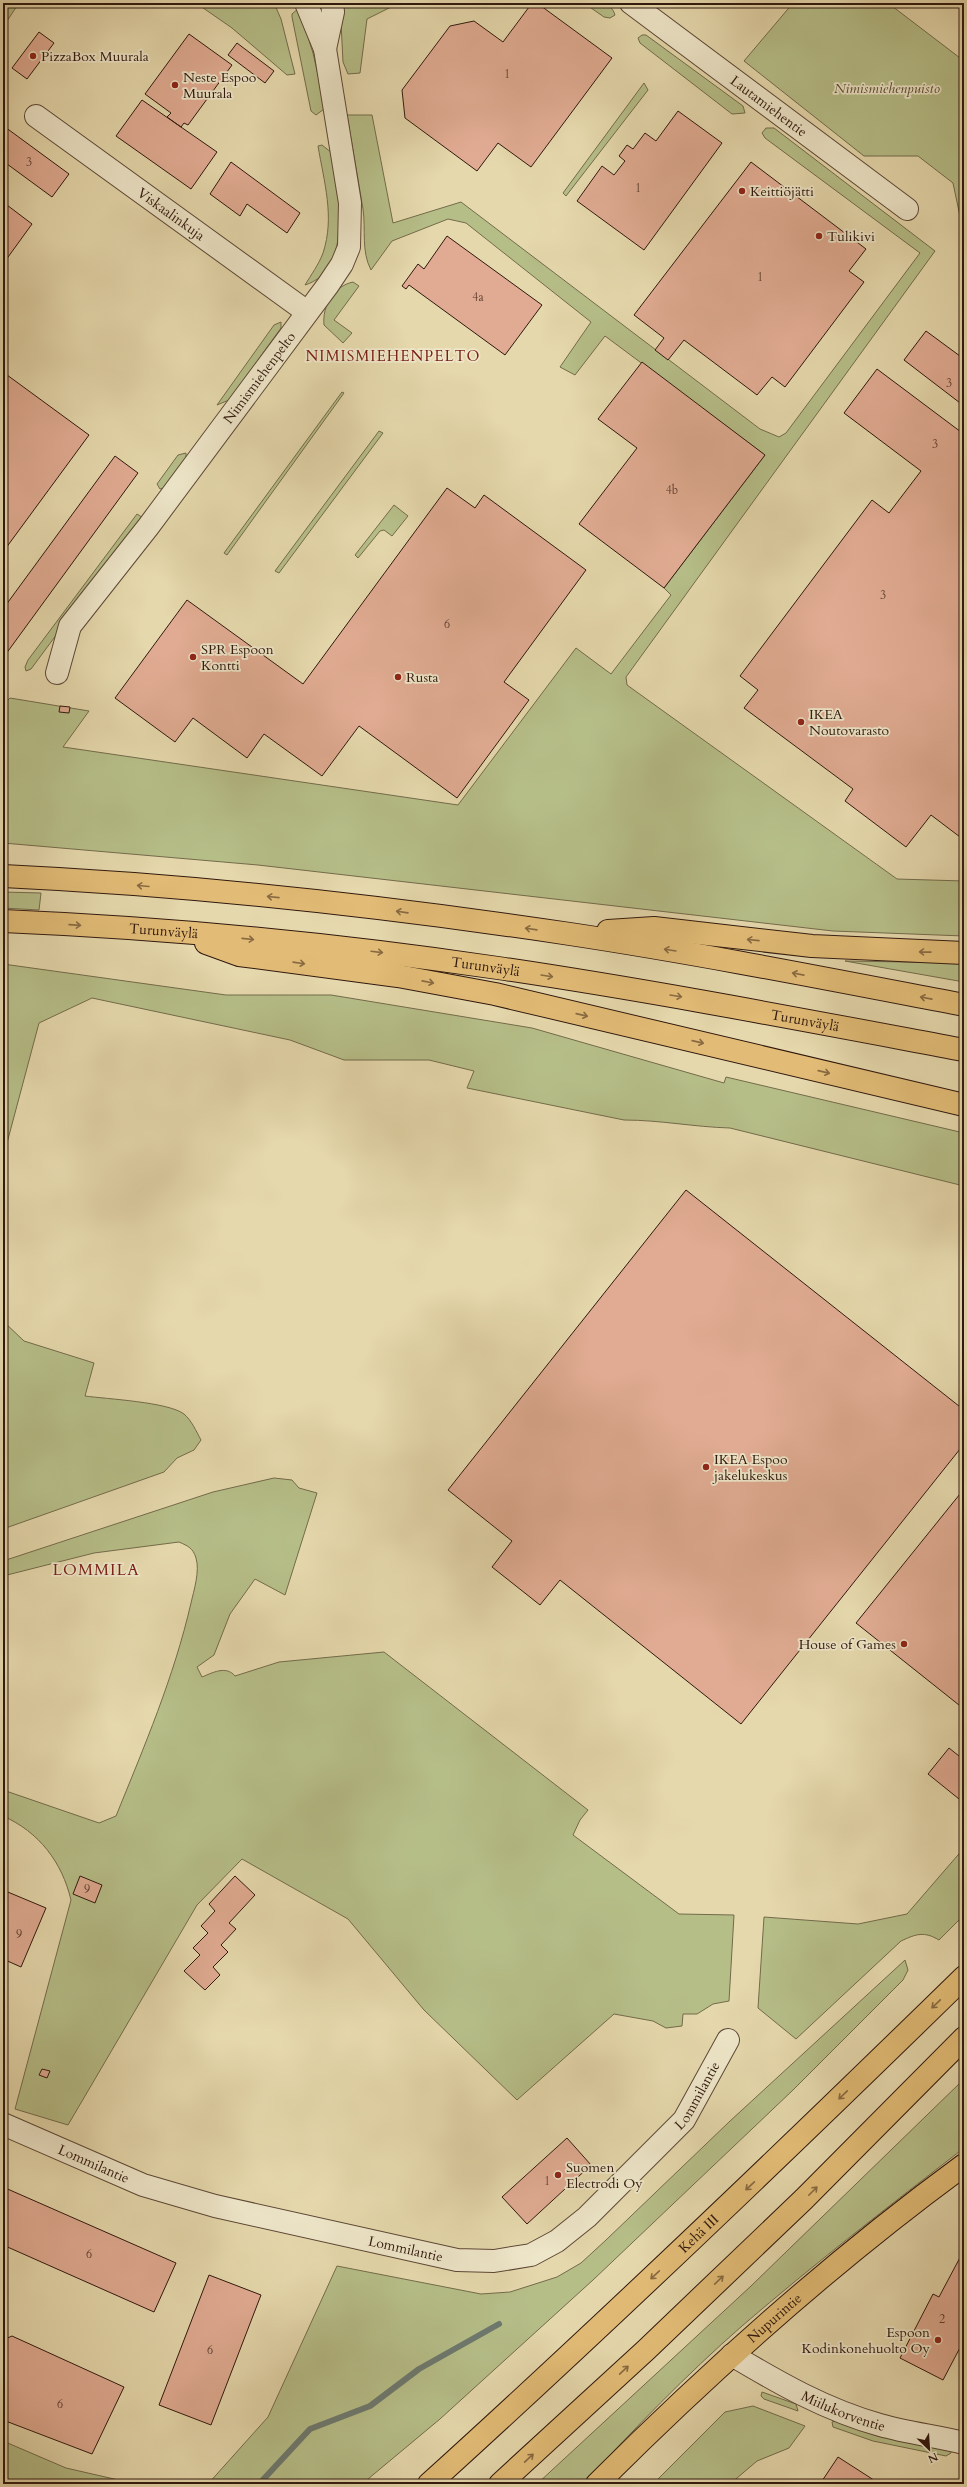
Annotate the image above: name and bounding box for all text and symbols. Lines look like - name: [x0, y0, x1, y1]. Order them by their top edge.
- place label: PizzaBox Muurala: [41, 47, 149, 66]
- marker: PizzaBox Muurala: [28, 51, 38, 61]
- house number: 1: [504, 66, 510, 82]
- place label: Neste Espoo Muurala: [183, 68, 257, 103]
- street label: Lautamiehentie: [726, 71, 811, 141]
- park label: Nimismiehenpuisto: [834, 79, 940, 98]
- marker: Neste Espoo Muurala: [170, 80, 180, 90]
- house number: 3: [26, 154, 32, 170]
- house number: 1: [635, 180, 641, 196]
- place label: Keittiöjätti: [750, 182, 814, 201]
- street label: Viskaalinkuja: [134, 183, 209, 245]
- marker: Keittiöjätti: [737, 186, 747, 196]
- place label: Tulikivi: [827, 227, 875, 246]
- marker: Tulikivi: [814, 231, 824, 241]
- house number: 1: [757, 269, 763, 285]
- house number: 4a: [472, 289, 484, 305]
- street label: Nimismiehenpelto: [219, 327, 300, 427]
- district label: NIMISMIEHENPELTO: [306, 346, 480, 366]
- house number: 3: [946, 375, 952, 391]
- house number: 3: [932, 436, 938, 452]
- house number: 4b: [666, 482, 678, 498]
- house number: 3: [880, 587, 886, 603]
- house number: 6: [444, 616, 450, 632]
- place label: SPR Espoon Kontti: [201, 640, 274, 675]
- marker: SPR Espoon Kontti: [188, 652, 198, 662]
- place label: Rusta: [406, 668, 439, 687]
- marker: Rusta: [393, 672, 403, 682]
- place label: IKEA Noutovarasto: [809, 705, 890, 740]
- marker: IKEA Noutovarasto: [796, 717, 806, 727]
- one-way arrow: [137, 882, 150, 889]
- one-way arrow: [267, 893, 280, 901]
- one-way arrow: [396, 908, 409, 915]
- street label: Turunväylä: [129, 919, 199, 943]
- one-way arrow: [68, 922, 81, 929]
- one-way arrow: [525, 925, 538, 933]
- one-way arrow: [241, 936, 254, 943]
- one-way arrow: [747, 937, 760, 944]
- one-way arrow: [664, 946, 677, 954]
- one-way arrow: [370, 948, 383, 956]
- one-way arrow: [919, 948, 932, 956]
- street label: Turunväylä: [450, 952, 521, 981]
- one-way arrow: [292, 959, 305, 967]
- one-way arrow: [792, 969, 805, 977]
- one-way arrow: [540, 972, 553, 980]
- one-way arrow: [421, 978, 434, 986]
- one-way arrow: [669, 992, 682, 1000]
- one-way arrow: [920, 993, 933, 1001]
- street label: Turunväylä: [769, 1005, 841, 1036]
- one-way arrow: [576, 1011, 589, 1019]
- one-way arrow: [691, 1039, 704, 1047]
- one-way arrow: [818, 1069, 831, 1077]
- place label: IKEA Espoo jakelukeskus: [712, 1450, 788, 1485]
- marker: IKEA Espoo jakelukeskus: [701, 1462, 711, 1472]
- district label: LOMMILA: [52, 1559, 140, 1581]
- place label: House of Games: [799, 1635, 896, 1654]
- marker: House of Games: [899, 1639, 909, 1649]
- house number: 9: [84, 1881, 90, 1897]
- house number: 9: [16, 1926, 22, 1942]
- one-way arrow: [931, 1999, 941, 2009]
- street label: Lommilantie: [670, 2058, 724, 2134]
- one-way arrow: [838, 2090, 848, 2100]
- street label: Lommilantie: [55, 2140, 132, 2187]
- place label: Suomen Electrodi Oy: [566, 2158, 643, 2193]
- marker: Suomen Electrodi Oy: [553, 2170, 563, 2180]
- house number: 1: [544, 2173, 550, 2189]
- one-way arrow: [745, 2181, 755, 2191]
- one-way arrow: [808, 2186, 818, 2195]
- street label: Kehä III: [674, 2210, 723, 2257]
- street label: Lommilantie: [366, 2231, 445, 2266]
- house number: 6: [86, 2246, 92, 2262]
- one-way arrow: [651, 2270, 661, 2279]
- one-way arrow: [714, 2276, 724, 2285]
- street label: Nupurintie: [743, 2289, 805, 2347]
- house number: 2: [939, 2311, 945, 2327]
- place label: Espoon Kodinkonehuolto Oy: [802, 2323, 931, 2358]
- marker: Espoon Kodinkonehuolto Oy: [933, 2335, 943, 2345]
- house number: 6: [207, 2342, 213, 2358]
- one-way arrow: [619, 2365, 630, 2374]
- street label: Miilukorventie: [798, 2386, 887, 2436]
- house number: 6: [57, 2396, 63, 2412]
- north arrow: [909, 2429, 949, 2469]
- text: N: [925, 2449, 941, 2467]
- one-way arrow: [524, 2453, 534, 2462]

